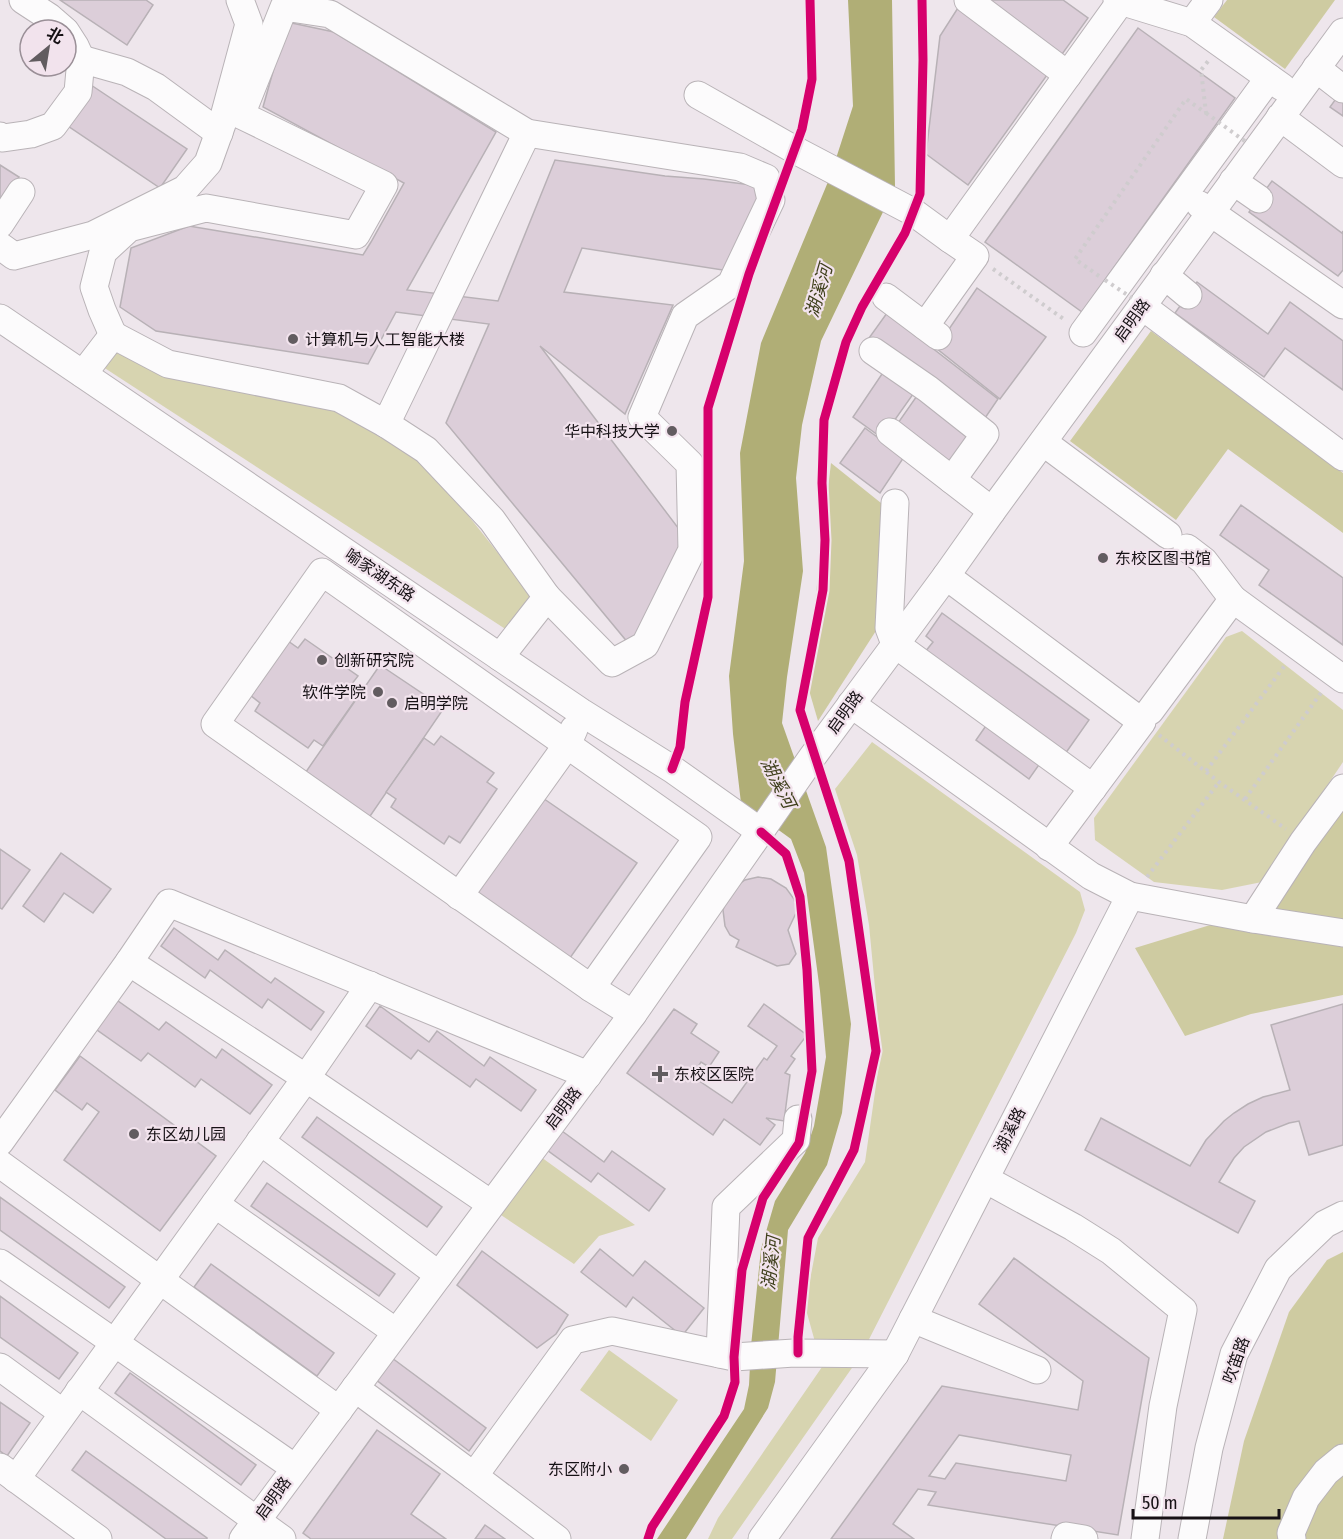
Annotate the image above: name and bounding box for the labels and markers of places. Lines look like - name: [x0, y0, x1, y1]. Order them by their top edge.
- place label: 计算机与人工智能大楼: [305, 330, 465, 349]
- marker: 计算机与人工智能大楼: [286, 332, 300, 346]
- place label: 华中科技大学: [564, 422, 660, 441]
- marker: 华中科技大学: [665, 424, 679, 438]
- place label: 东校区图书馆: [1115, 549, 1211, 568]
- marker: 东校区图书馆: [1096, 551, 1110, 565]
- place label: 创新研究院: [334, 651, 414, 670]
- marker: 创新研究院: [315, 653, 329, 667]
- place label: 软件学院: [302, 683, 366, 702]
- marker: 软件学院: [371, 685, 385, 699]
- place label: 启明学院: [404, 694, 468, 713]
- marker: 启明学院: [385, 696, 399, 710]
- marker: 东校区医院: [651, 1065, 669, 1083]
- place label: 东校区医院: [674, 1065, 754, 1084]
- place label: 东区幼儿园: [146, 1125, 226, 1144]
- marker: 东区幼儿园: [127, 1127, 141, 1141]
- place label: 东区附小: [548, 1460, 612, 1479]
- marker: 东区附小: [617, 1462, 631, 1476]

